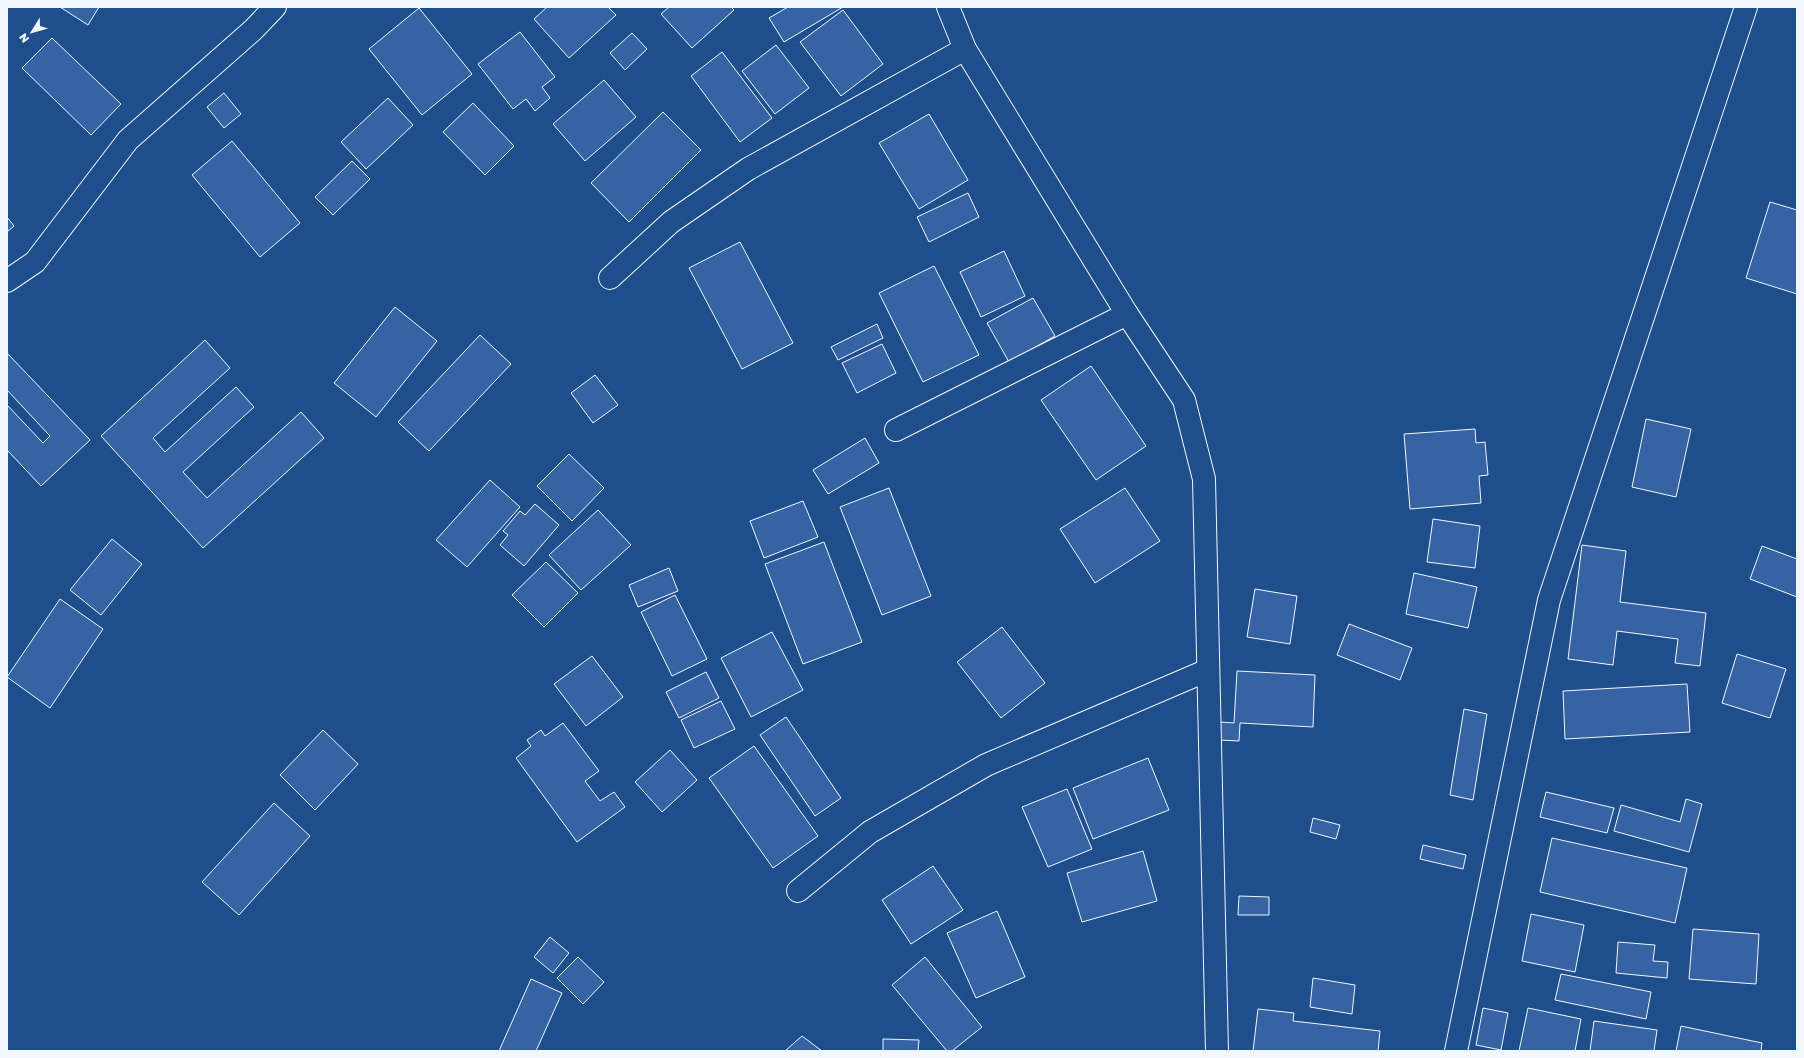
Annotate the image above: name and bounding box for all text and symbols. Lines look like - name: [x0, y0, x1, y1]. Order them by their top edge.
- north arrow: [12, 12, 52, 52]
- text: N: [16, 31, 31, 46]

